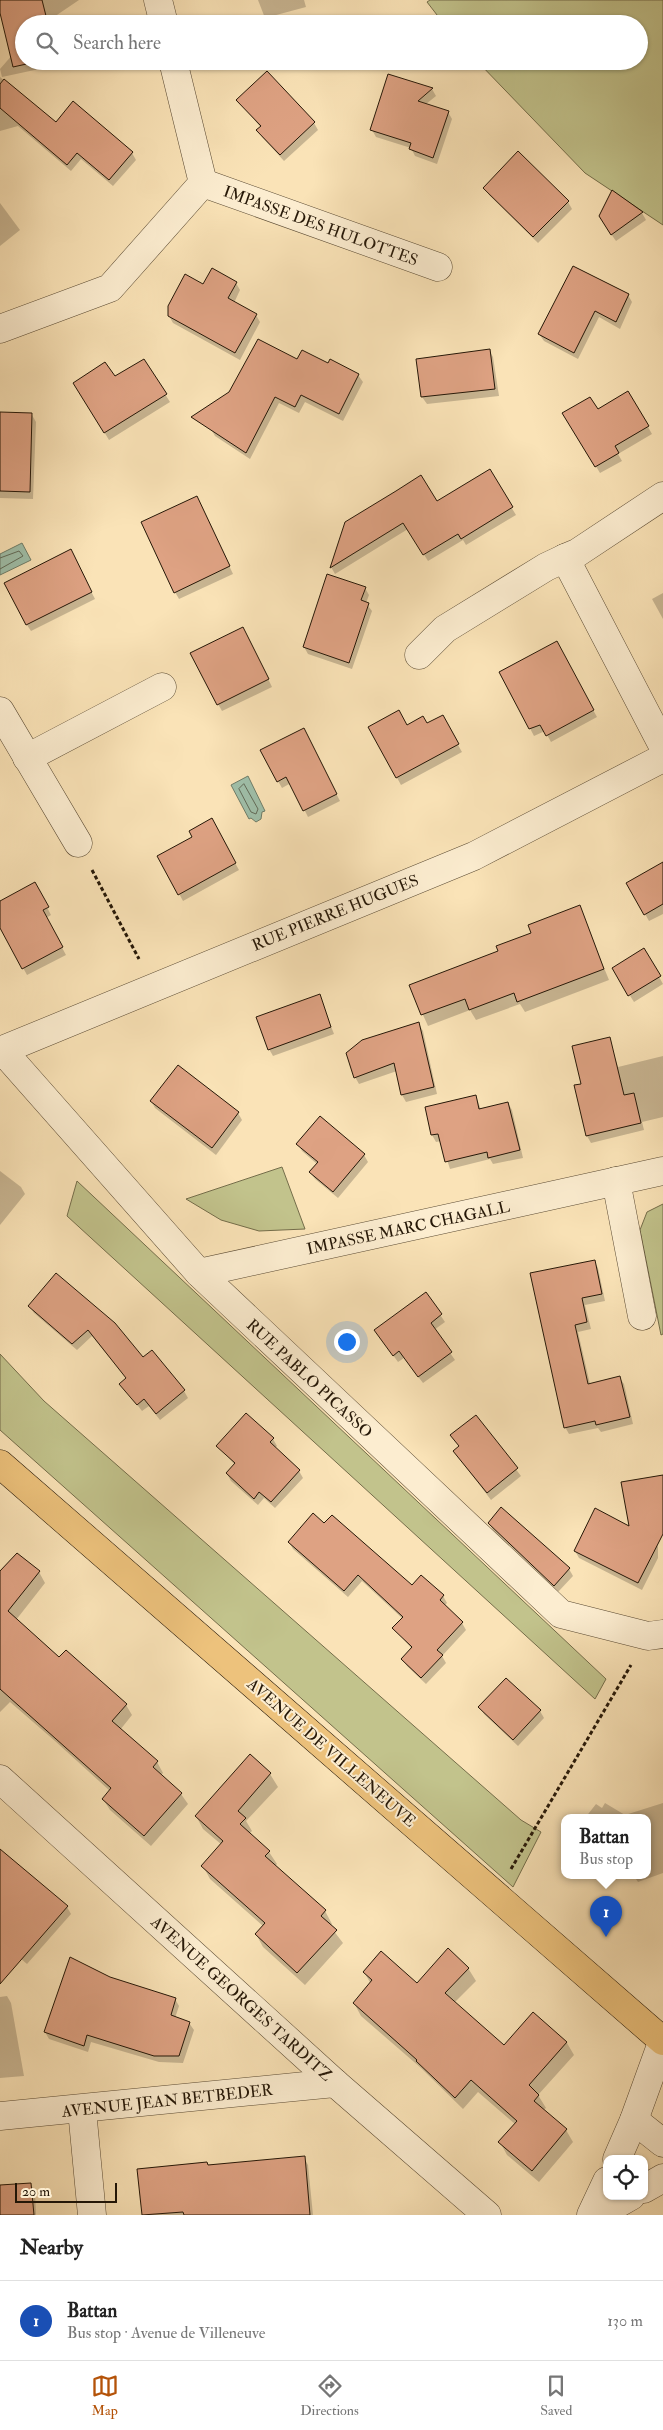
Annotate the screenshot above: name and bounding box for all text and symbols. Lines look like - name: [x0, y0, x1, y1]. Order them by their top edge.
- search box: [15, 15, 648, 70]
- icon: search: [33, 29, 61, 57]
- text: Search here: [73, 31, 161, 55]
- street label: IMPASSE DES HULOTTES: [220, 181, 421, 271]
- street label: RUE PIERRE HUGUES: [249, 870, 422, 956]
- street label: IMPASSE MARC CHAGALL: [305, 1197, 512, 1259]
- street label: RUE PABLO PICASSO: [242, 1315, 377, 1442]
- your location: [334, 1329, 360, 1355]
- street label: AVENUE DE VILLENEUVE: [242, 1673, 420, 1831]
- popup: [561, 1814, 651, 1879]
- text: Battan: [579, 1825, 629, 1849]
- text: Bus stop: [579, 1849, 633, 1869]
- pin: 1: [590, 1896, 622, 1937]
- street label: AVENUE GEORGES TARDITZ: [146, 1911, 336, 2085]
- street label: AVENUE JEAN BETBEDER: [60, 2080, 274, 2123]
- map controls: [603, 2155, 648, 2200]
- button: locate: [603, 2155, 648, 2200]
- scale bar: [15, 2180, 118, 2203]
- text: 20 m: [22, 2183, 50, 2200]
- text: Nearby: [20, 2234, 83, 2261]
- text: Battan: [67, 2299, 117, 2323]
- text: 1: [33, 2311, 39, 2331]
- text: 130 m: [607, 2311, 643, 2331]
- text: Bus stop · Avenue de Villeneuve: [67, 2323, 266, 2343]
- tab: Map: [91, 2372, 119, 2419]
- tab: Directions: [300, 2372, 359, 2419]
- tab: Saved: [540, 2372, 572, 2419]

